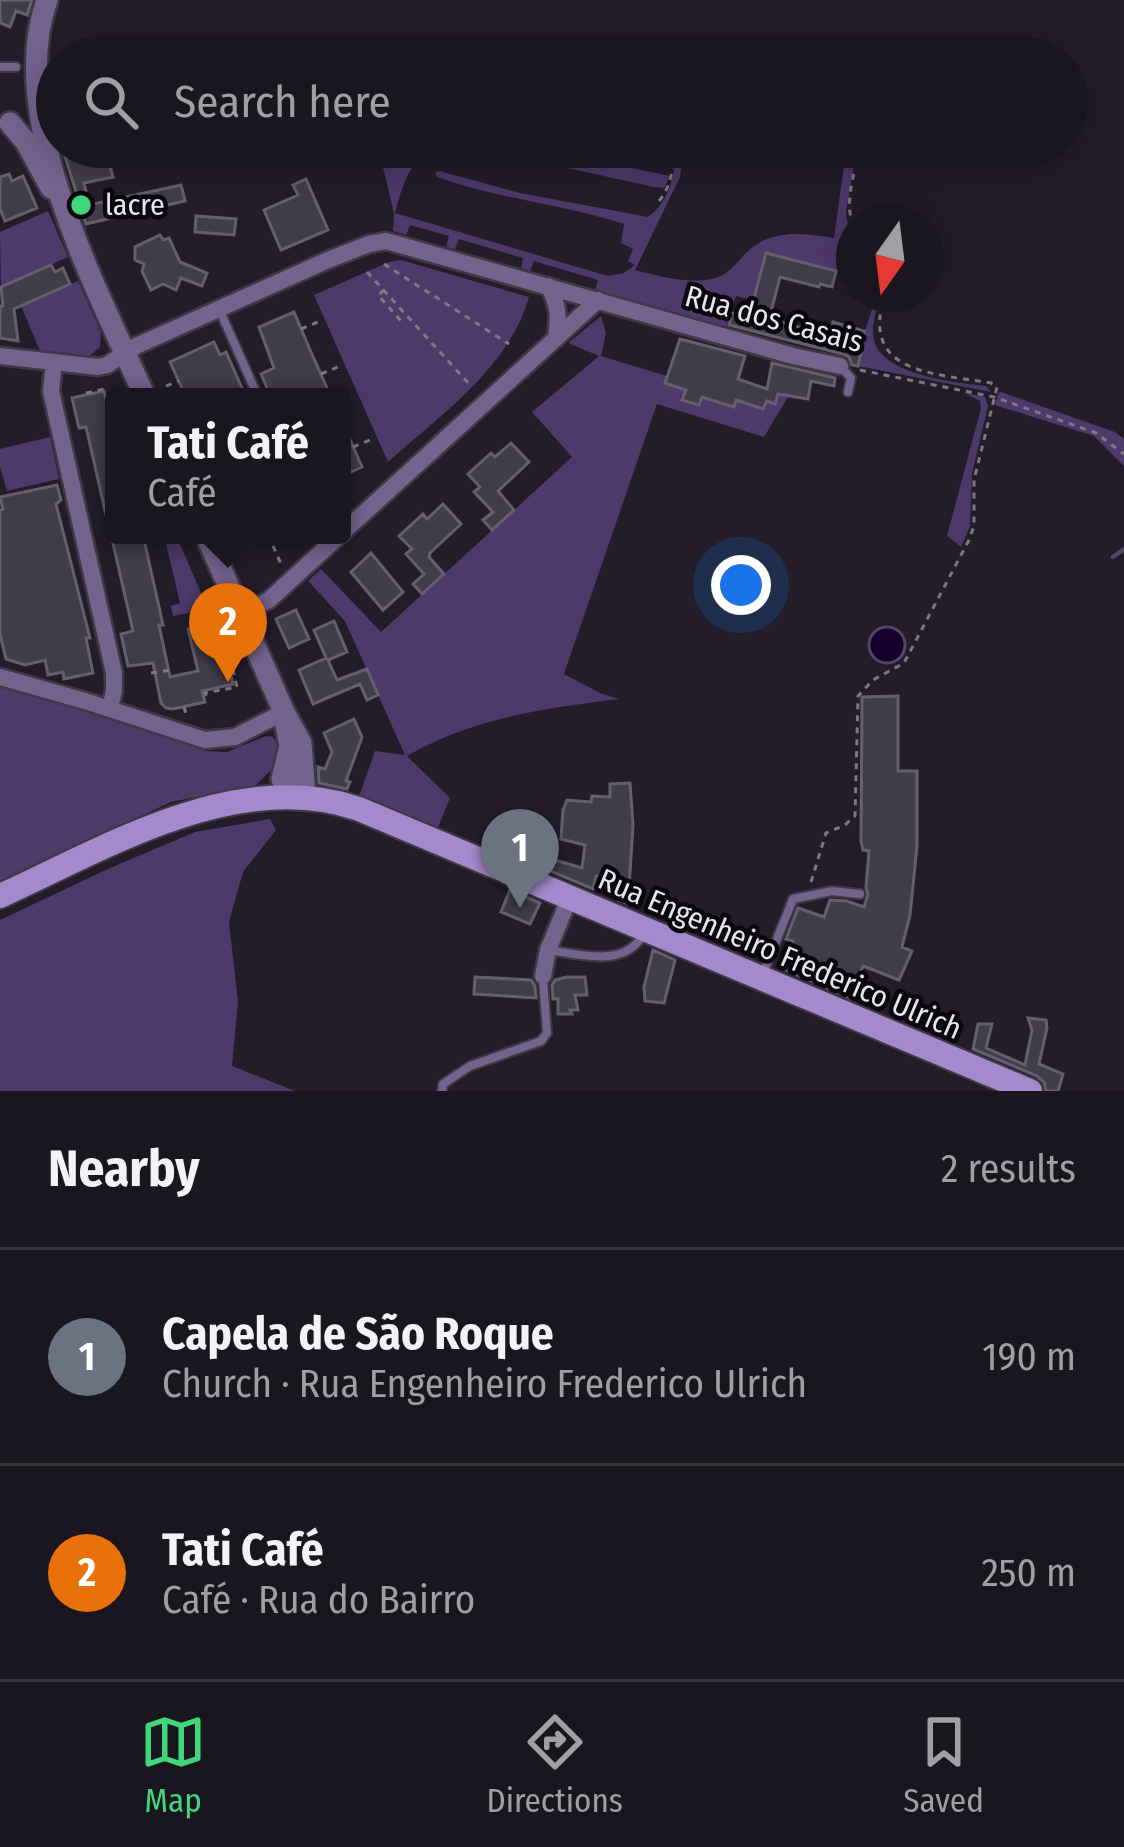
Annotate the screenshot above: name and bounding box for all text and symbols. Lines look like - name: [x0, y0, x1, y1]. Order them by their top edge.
- search box: [36, 36, 1088, 168]
- icon: search: [78, 69, 144, 135]
- text: Search here: [174, 75, 391, 129]
- place label: lacre: [105, 187, 165, 223]
- marker: lacre: [68, 192, 94, 218]
- north arrow: [836, 204, 944, 312]
- street label: Rua dos Casais: [681, 278, 867, 360]
- popup: [105, 388, 351, 544]
- text: Tati Café: [147, 416, 309, 470]
- text: Café: [147, 470, 217, 516]
- your location: [711, 555, 771, 615]
- pin: 2: [189, 583, 267, 682]
- pin: 1: [481, 809, 559, 908]
- street label: Rua Engenheiro Frederico Ulrich: [593, 861, 967, 1047]
- text: Nearby: [48, 1138, 200, 1200]
- text: 2 results: [941, 1146, 1076, 1192]
- text: Capela de São Roque: [162, 1307, 554, 1361]
- text: 1: [79, 1334, 95, 1380]
- text: 190 m: [982, 1334, 1076, 1380]
- text: Church · Rua Engenheiro Frederico Ulrich: [162, 1361, 807, 1407]
- text: Tati Café: [162, 1523, 324, 1577]
- text: 2: [78, 1550, 96, 1596]
- text: 250 m: [981, 1550, 1076, 1596]
- text: Café · Rua do Bairro: [162, 1577, 475, 1623]
- tab: Map: [140, 1709, 206, 1821]
- tab: Directions: [486, 1709, 623, 1821]
- tab: Saved: [903, 1709, 984, 1821]

